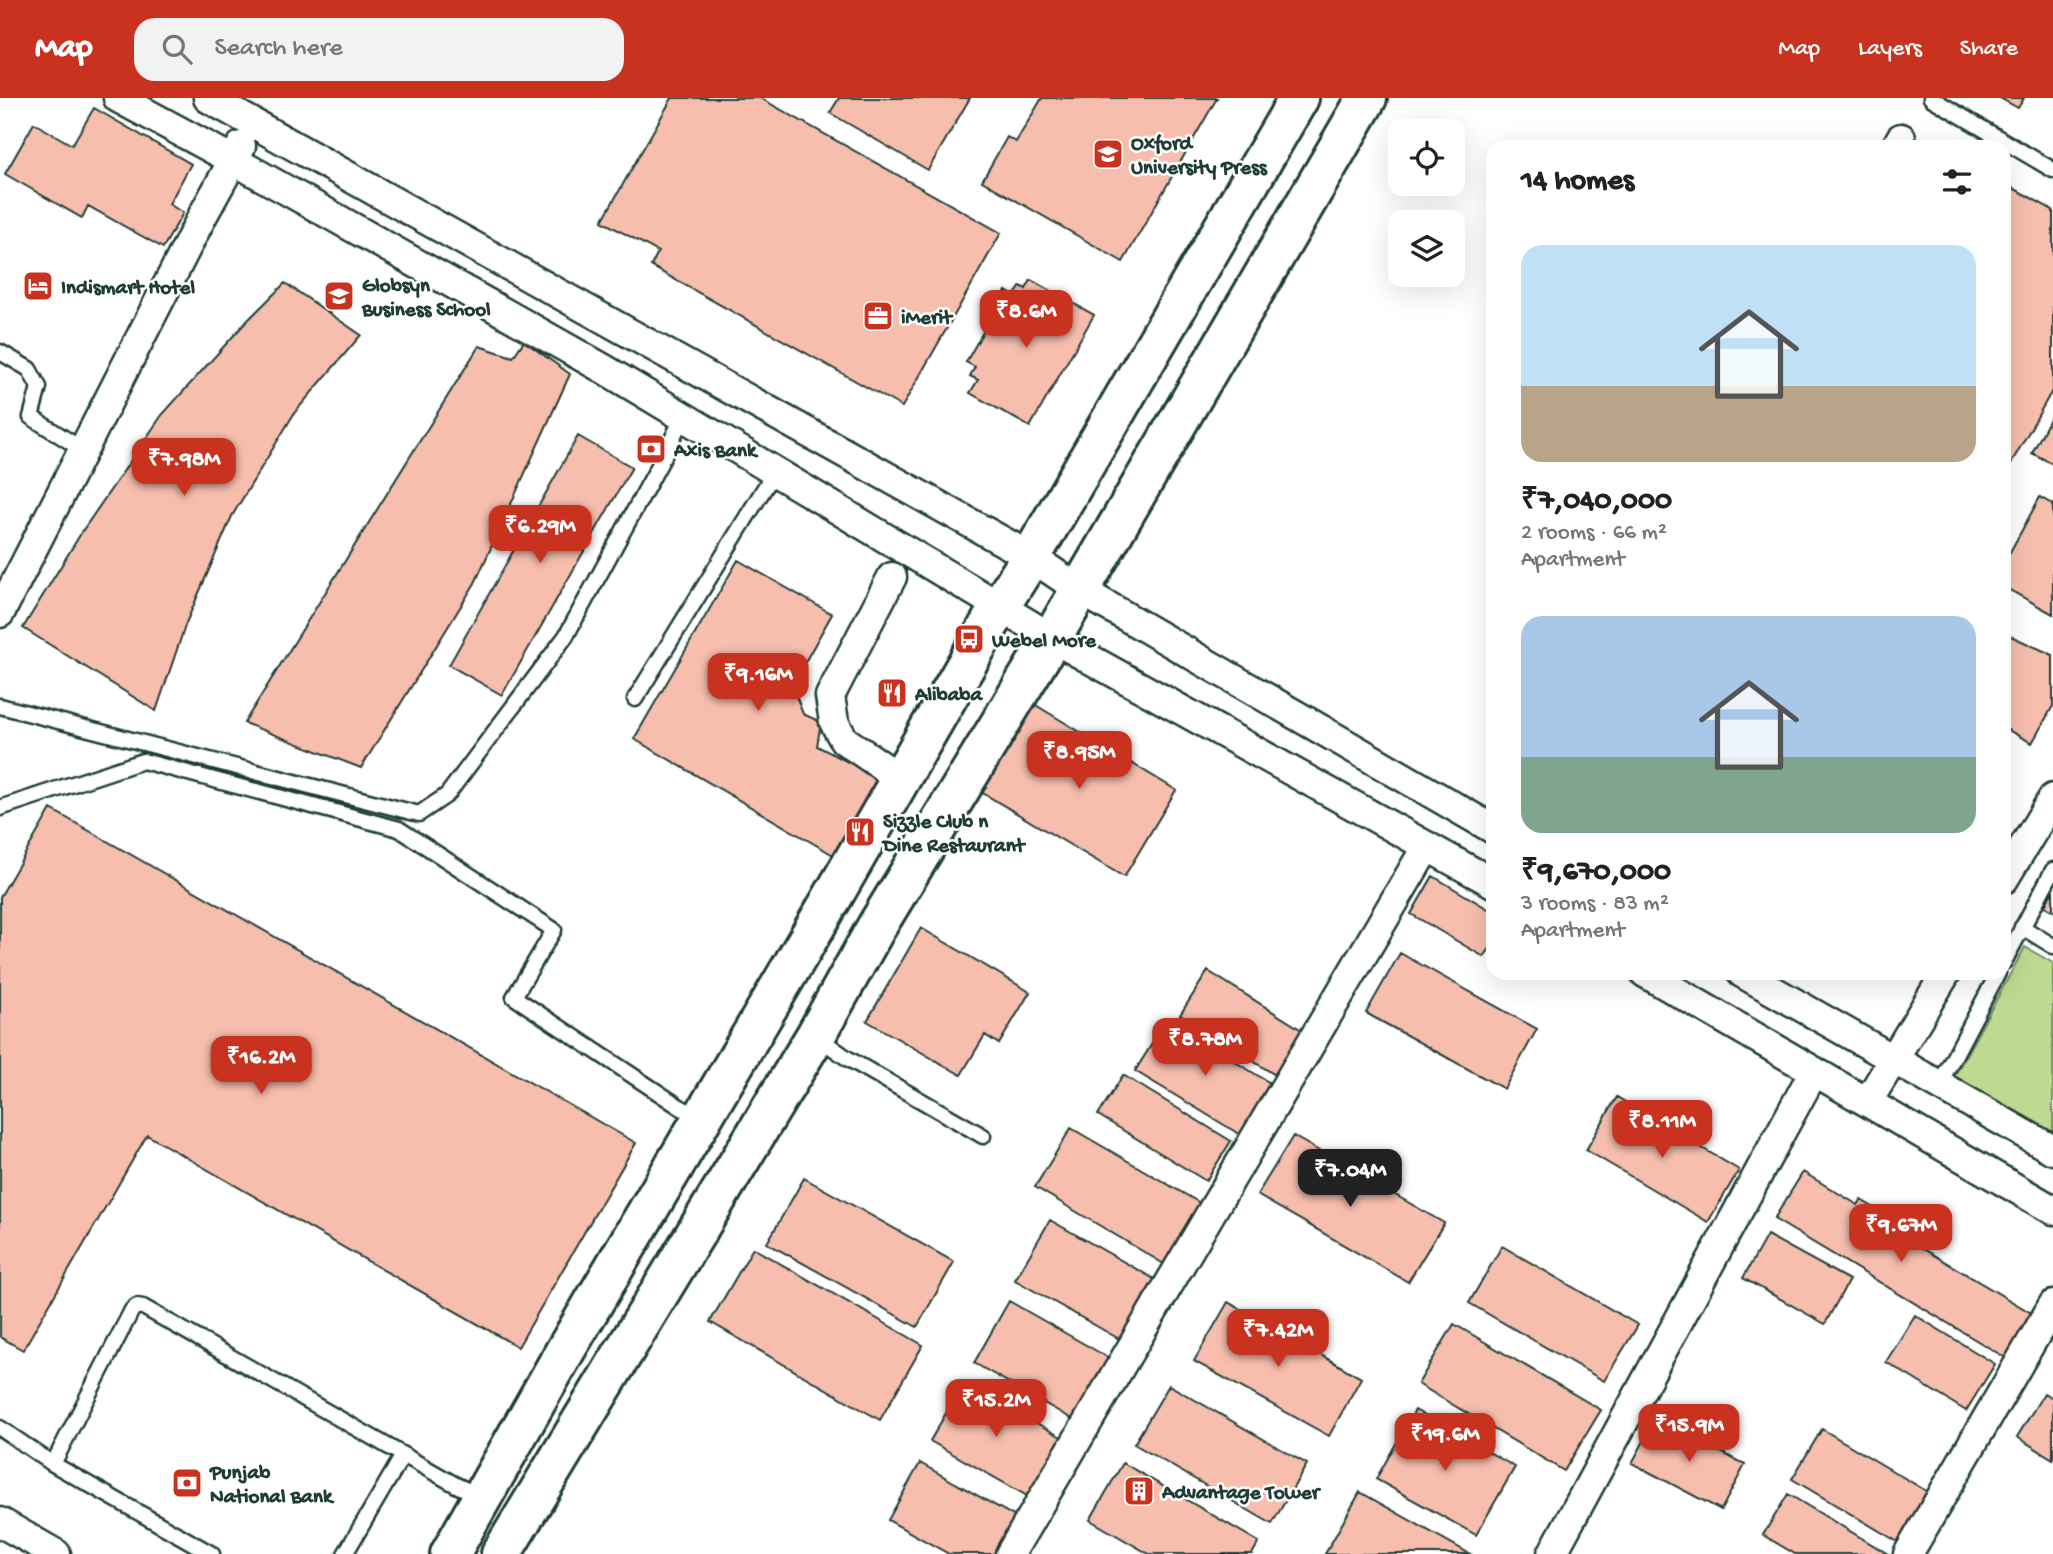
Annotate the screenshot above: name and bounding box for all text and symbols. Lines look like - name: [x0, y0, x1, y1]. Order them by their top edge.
- search box: [134, 18, 624, 81]
- text: Map: [35, 30, 92, 68]
- icon: search: [158, 30, 196, 68]
- text: Search here: [214, 34, 343, 65]
- text: Map: [1778, 35, 1820, 64]
- text: Layers: [1858, 35, 1922, 64]
- text: Share: [1960, 35, 2018, 64]
- map controls: [1388, 119, 1465, 287]
- button: locate: [1388, 119, 1465, 196]
- place label: Oxford University Press: [1131, 133, 1268, 182]
- school or university icon: Oxford University Press: [1091, 137, 1125, 171]
- icon: filters: [1938, 163, 1976, 201]
- text: 14 homes: [1521, 165, 1634, 200]
- button: layers: [1388, 210, 1465, 287]
- hotel icon: Indismart Hotel: [21, 269, 55, 303]
- place label: Globsyn Business School: [361, 275, 491, 324]
- place label: Indismart Hotel: [61, 277, 195, 302]
- school or university icon: Globsyn Business School: [322, 279, 356, 313]
- pin: ₹8.6M: [977, 290, 1075, 350]
- icon: home: [1686, 291, 1812, 417]
- office icon: iMerit: [861, 299, 895, 333]
- text: ₹8.6M: [996, 299, 1056, 326]
- place label: iMerit: [901, 307, 954, 332]
- bank icon: Axis Bank: [634, 432, 668, 466]
- pin: ₹7.98M: [127, 438, 241, 498]
- place label: Axis Bank: [673, 440, 759, 465]
- text: ₹7.98M: [148, 447, 220, 474]
- text: ₹7,040,000: [1521, 485, 1672, 520]
- pin: ₹6.29M: [483, 505, 597, 565]
- text: ₹6.29M: [505, 514, 575, 541]
- text: 2 rooms · 66 m²: [1521, 520, 1667, 547]
- text: Apartment: [1521, 547, 1625, 574]
- bus stop icon: Webel More: [952, 622, 986, 656]
- place label: Webel More: [991, 630, 1097, 655]
- pin: ₹9.16M: [701, 654, 815, 713]
- text: ₹9.16M: [724, 662, 792, 689]
- icon: home: [1686, 662, 1812, 788]
- restaurant icon: Alibaba: [875, 676, 909, 710]
- place label: Alibaba: [914, 684, 983, 709]
- pin: ₹8.95M: [1022, 732, 1136, 791]
- text: ₹8.95M: [1043, 740, 1115, 767]
- place label: Sizzle Club n Dine Restaurant: [881, 811, 1027, 860]
- restaurant icon: Sizzle Club n Dine Restaurant: [843, 815, 877, 849]
- text: ₹9,670,000: [1521, 856, 1671, 891]
- text: 3 rooms · 83 m²: [1521, 891, 1669, 918]
- text: Apartment: [1521, 918, 1625, 945]
- pin: ₹8.78M: [1148, 1018, 1262, 1078]
- text: ₹8.78M: [1168, 1027, 1242, 1054]
- pin: ₹16.2M: [204, 1037, 318, 1096]
- text: ₹16.2M: [227, 1045, 295, 1072]
- pin: ₹8.11M: [1605, 1100, 1719, 1160]
- text: ₹8.11M: [1628, 1109, 1696, 1136]
- pin: ₹7.04M: [1293, 1150, 1407, 1209]
- text: ₹7.04M: [1314, 1158, 1386, 1185]
- pin: ₹9.67M: [1844, 1204, 1958, 1264]
- text: ₹9.67M: [1865, 1213, 1937, 1240]
- pin: ₹7.42M: [1221, 1310, 1335, 1369]
- text: ₹7.42M: [1243, 1318, 1313, 1345]
- pin: ₹15.2M: [939, 1380, 1053, 1439]
- text: ₹15.2M: [962, 1388, 1031, 1415]
- pin: ₹15.9M: [1632, 1404, 1746, 1464]
- text: ₹15.9M: [1654, 1413, 1724, 1440]
- pin: ₹19.6M: [1388, 1414, 1502, 1473]
- text: ₹19.6M: [1411, 1422, 1479, 1449]
- place label: Punjab National Bank: [209, 1462, 335, 1511]
- bank icon: Punjab National Bank: [170, 1466, 204, 1500]
- building icon: Advantage Tower: [1122, 1474, 1156, 1508]
- place label: Advantage Tower: [1161, 1482, 1322, 1507]

